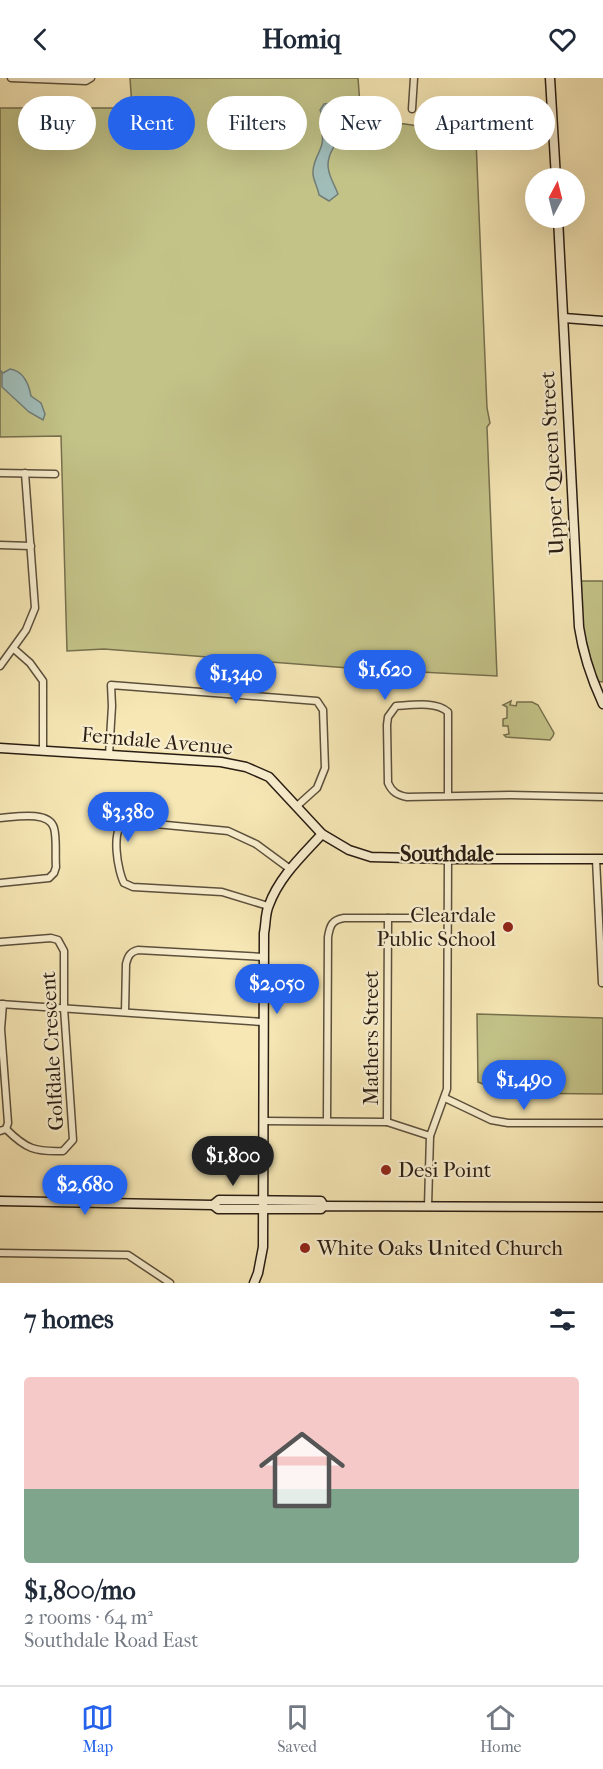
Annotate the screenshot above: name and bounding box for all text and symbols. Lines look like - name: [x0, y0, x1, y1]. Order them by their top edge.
- icon: back: [24, 23, 57, 56]
- text: Homiq: [262, 23, 341, 55]
- icon: heart: [546, 23, 579, 56]
- chip: Buy: [18, 96, 96, 150]
- chip: Rent: [108, 96, 195, 150]
- chip: Filters: [207, 96, 307, 150]
- chip: New: [319, 96, 402, 150]
- chip: Apartment: [414, 96, 555, 150]
- north arrow: [525, 168, 585, 228]
- map controls: [525, 168, 585, 228]
- street label: Upper Queen Street: [535, 370, 569, 555]
- pin: $1,620: [336, 650, 434, 701]
- pin: $1,340: [187, 654, 285, 705]
- text: $1,620: [358, 658, 412, 681]
- text: $1,340: [209, 662, 263, 685]
- street label: Ferndale Avenue: [80, 722, 234, 760]
- pin: $3,380: [79, 792, 177, 843]
- text: $3,380: [102, 800, 154, 823]
- district label: Southdale: [400, 841, 494, 867]
- place label: Cleardale Public School: [376, 903, 496, 951]
- marker: Cleardale Public School: [501, 920, 515, 934]
- pin: $2,050: [228, 964, 326, 1015]
- street label: Golfdale Crescent: [36, 970, 68, 1131]
- street label: Mathers Street: [359, 970, 383, 1106]
- text: $2,050: [249, 972, 305, 995]
- pin: $1,490: [475, 1060, 573, 1111]
- text: $1,490: [496, 1068, 552, 1091]
- pin: $1,800: [184, 1136, 282, 1187]
- text: $1,800: [206, 1144, 260, 1167]
- place label: Desi Point: [398, 1158, 492, 1182]
- marker: Desi Point: [379, 1163, 393, 1177]
- pin: $2,680: [36, 1165, 134, 1216]
- text: $2,680: [56, 1173, 114, 1196]
- place label: White Oaks United Church: [316, 1236, 563, 1260]
- marker: White Oaks United Church: [298, 1241, 312, 1255]
- icon: filters: [546, 1303, 579, 1336]
- text: 7 homes: [24, 1304, 114, 1335]
- icon: home: [248, 1416, 356, 1524]
- text: $1,800/mo: [24, 1575, 136, 1606]
- text: 2 rooms · 64 m²: [24, 1606, 153, 1629]
- text: Southdale Road East: [24, 1629, 198, 1652]
- tab: Map: [81, 1701, 114, 1756]
- tab: Saved: [277, 1701, 317, 1756]
- tab: Home: [480, 1701, 522, 1756]

